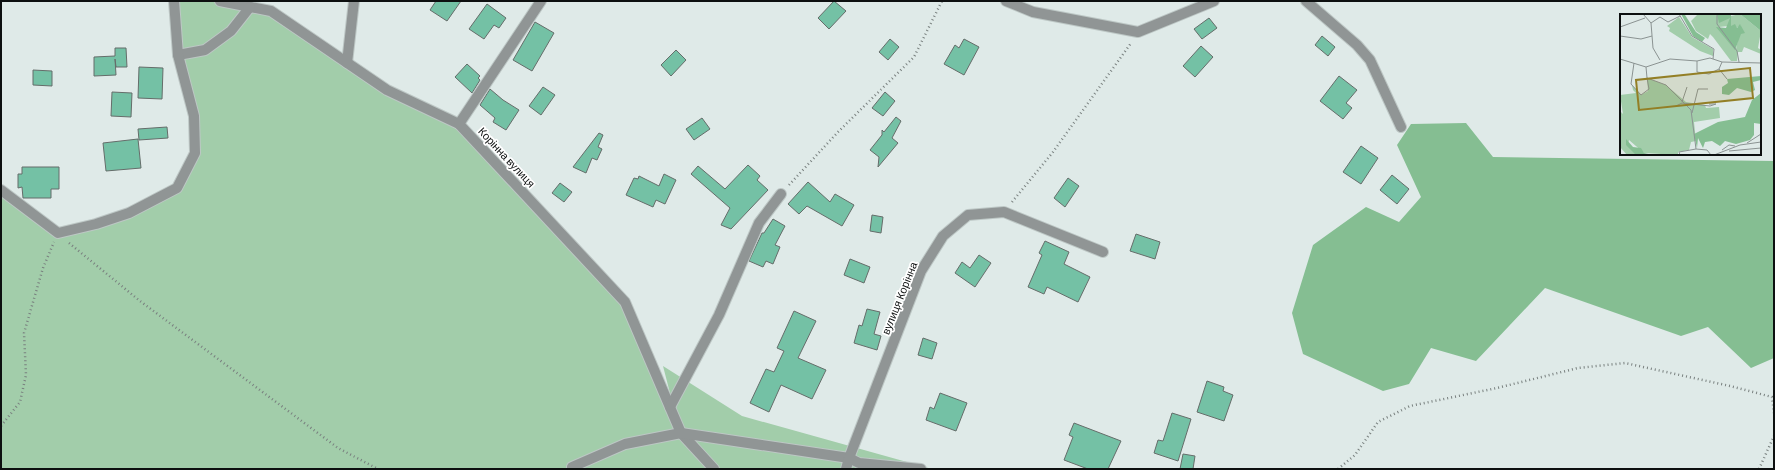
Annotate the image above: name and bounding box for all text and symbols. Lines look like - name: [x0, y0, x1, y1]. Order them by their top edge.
- inset map: [1620, 14, 1761, 155]
- street label: Корінна вулиця: [476, 124, 538, 190]
- street label: вулиця Корінна: [879, 259, 920, 336]

